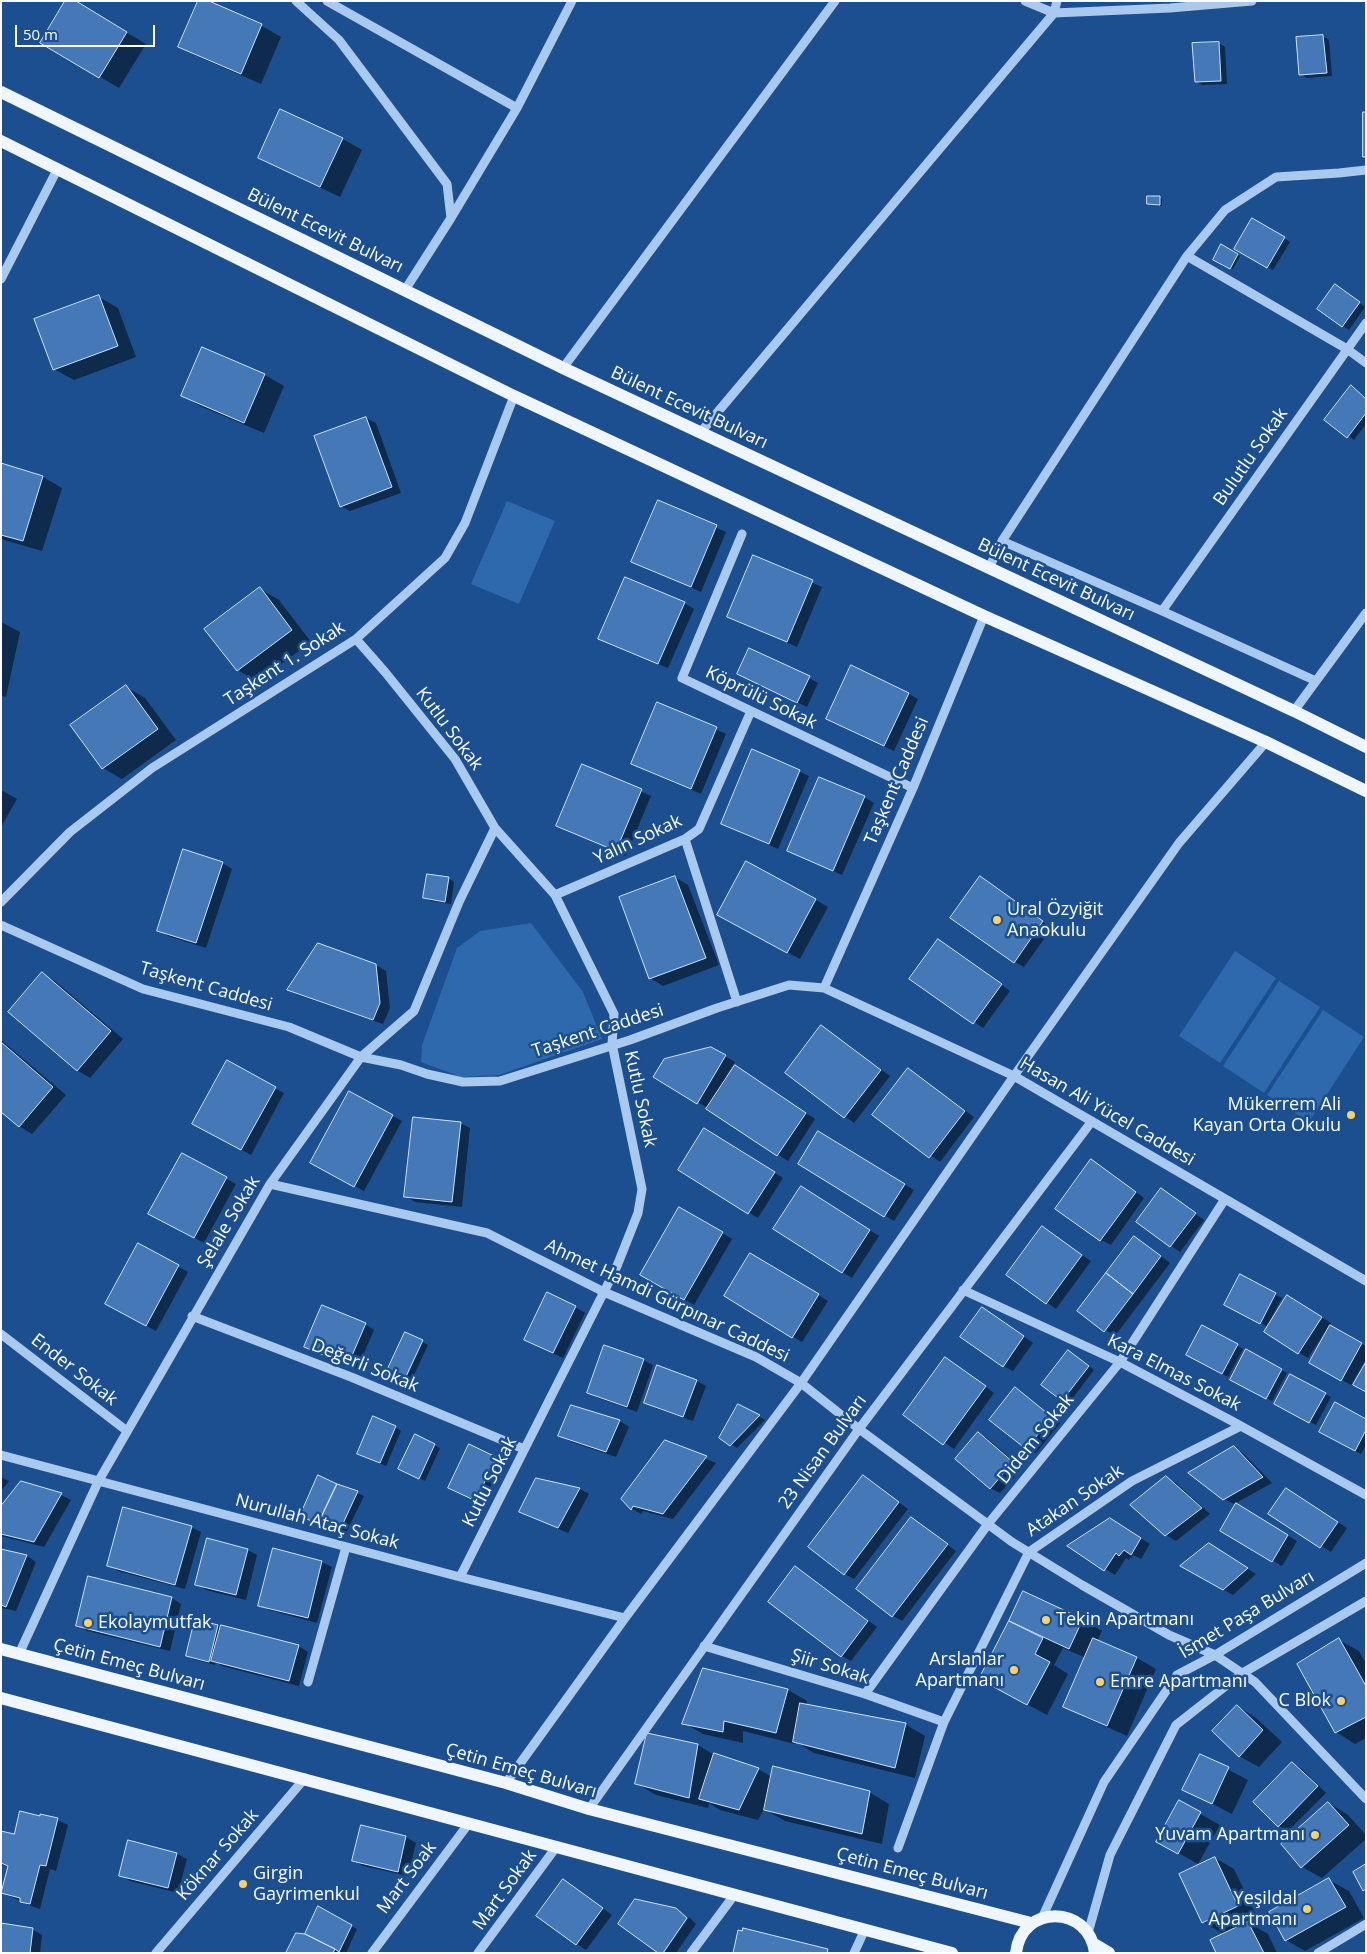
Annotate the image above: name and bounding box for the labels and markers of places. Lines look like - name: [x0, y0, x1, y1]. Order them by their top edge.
- place label: Ural Özyiğit Anaokulu: [1007, 899, 1103, 942]
- marker: Ural Özyiğit Anaokulu: [991, 914, 1003, 926]
- place label: Mükerrem Ali Kayan Orta Okulu: [1193, 1094, 1341, 1136]
- marker: Mükerrem Ali Kayan Orta Okulu: [1345, 1109, 1357, 1121]
- place label: Tekin Apartmanı: [1056, 1609, 1194, 1631]
- place label: Ekolaymutfak: [98, 1612, 211, 1634]
- marker: Tekin Apartmanı: [1040, 1614, 1052, 1626]
- marker: Ekolaymutfak: [82, 1617, 94, 1629]
- place label: Arslanlar Apartmanı: [916, 1649, 1004, 1692]
- marker: Arslanlar Apartmanı: [1008, 1664, 1020, 1676]
- place label: Emre Apartmanı: [1110, 1671, 1247, 1693]
- marker: Emre Apartmanı: [1094, 1676, 1106, 1688]
- place label: C Blok: [1279, 1690, 1331, 1712]
- marker: C Blok: [1335, 1695, 1347, 1707]
- place label: Yuvam Apartmanı: [1155, 1824, 1305, 1846]
- marker: Yuvam Apartmanı: [1309, 1829, 1321, 1841]
- place label: Girgin Gayrimenkul: [253, 1863, 360, 1906]
- marker: Girgin Gayrimenkul: [237, 1878, 249, 1890]
- place label: Yeşildal Apartmanı: [1209, 1888, 1297, 1930]
- marker: Yeşildal Apartmanı: [1301, 1903, 1313, 1915]

